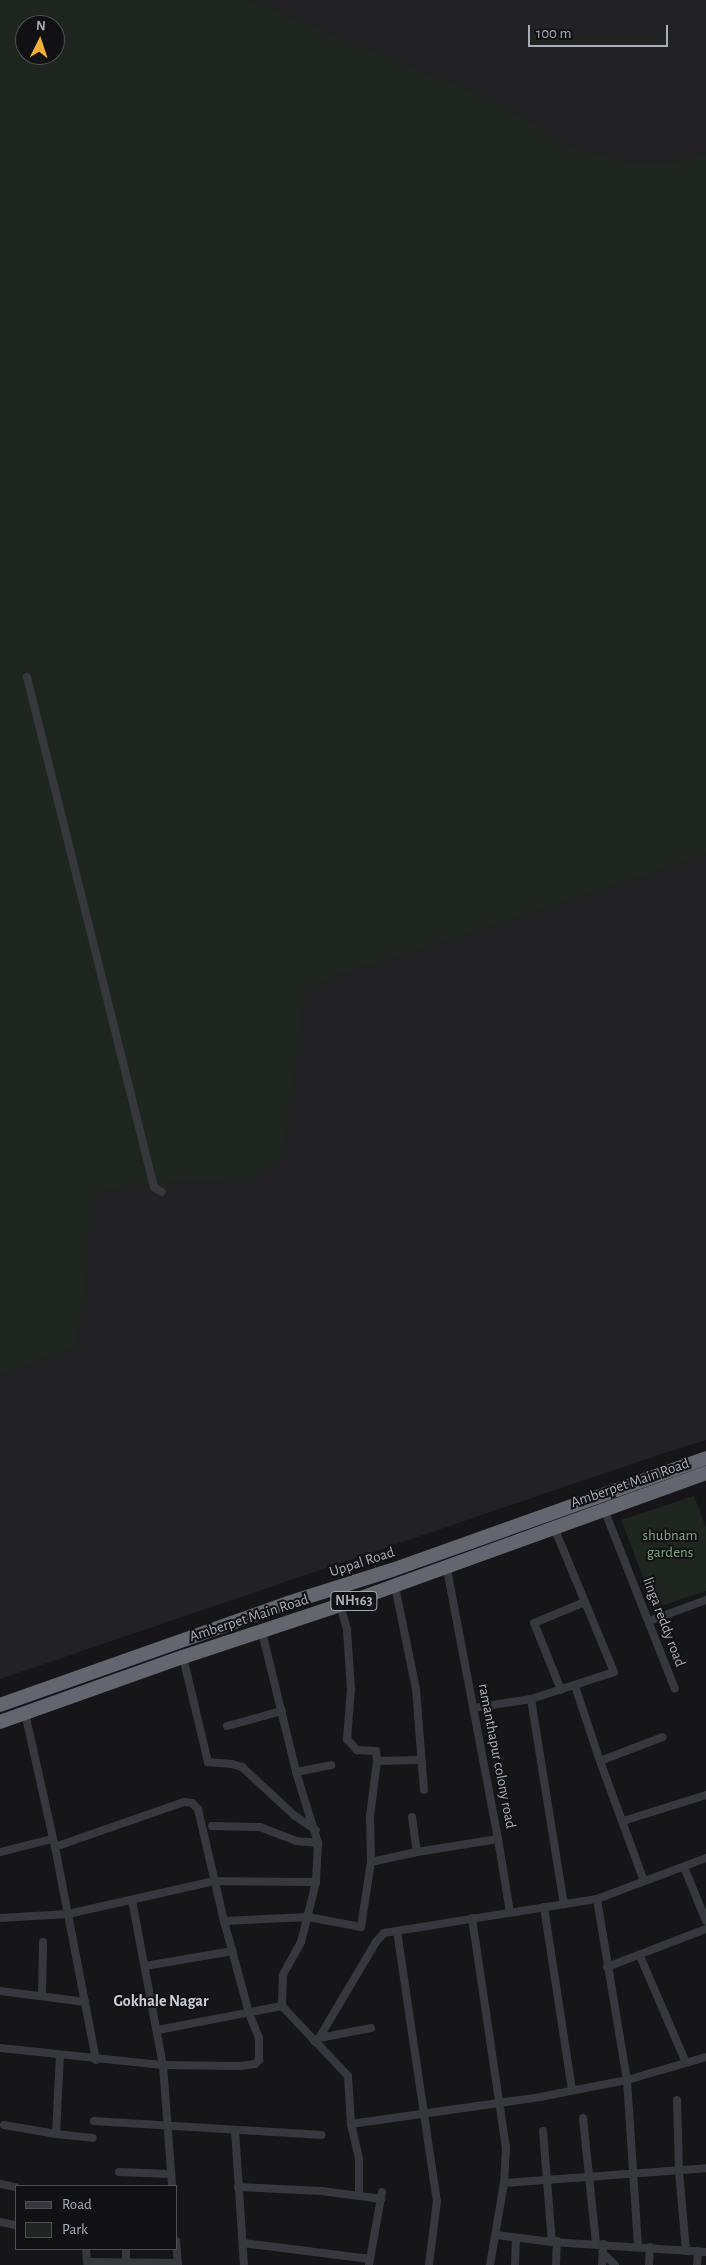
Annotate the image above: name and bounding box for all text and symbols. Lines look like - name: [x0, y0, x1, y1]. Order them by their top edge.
- north arrow: [15, 15, 65, 65]
- scale bar: [531, 15, 671, 47]
- text: N: [36, 19, 46, 33]
- text: 100 m: [536, 26, 571, 41]
- street label: Amberpet Main Road: [568, 1454, 692, 1512]
- park label: shubnam gardens: [642, 1526, 698, 1561]
- street label: Uppal Road: [327, 1543, 397, 1581]
- street label: linga reddy road: [639, 1575, 689, 1669]
- street label: Amberpet Main Road: [187, 1590, 311, 1646]
- road number: NH163: [330, 1590, 378, 1612]
- street label: ramanthapur colony road: [474, 1682, 520, 1830]
- district label: Gokhale Nagar: [113, 1991, 209, 2011]
- legend: [15, 2185, 178, 2250]
- text: Road: [62, 2197, 92, 2212]
- text: Park: [62, 2222, 88, 2237]

